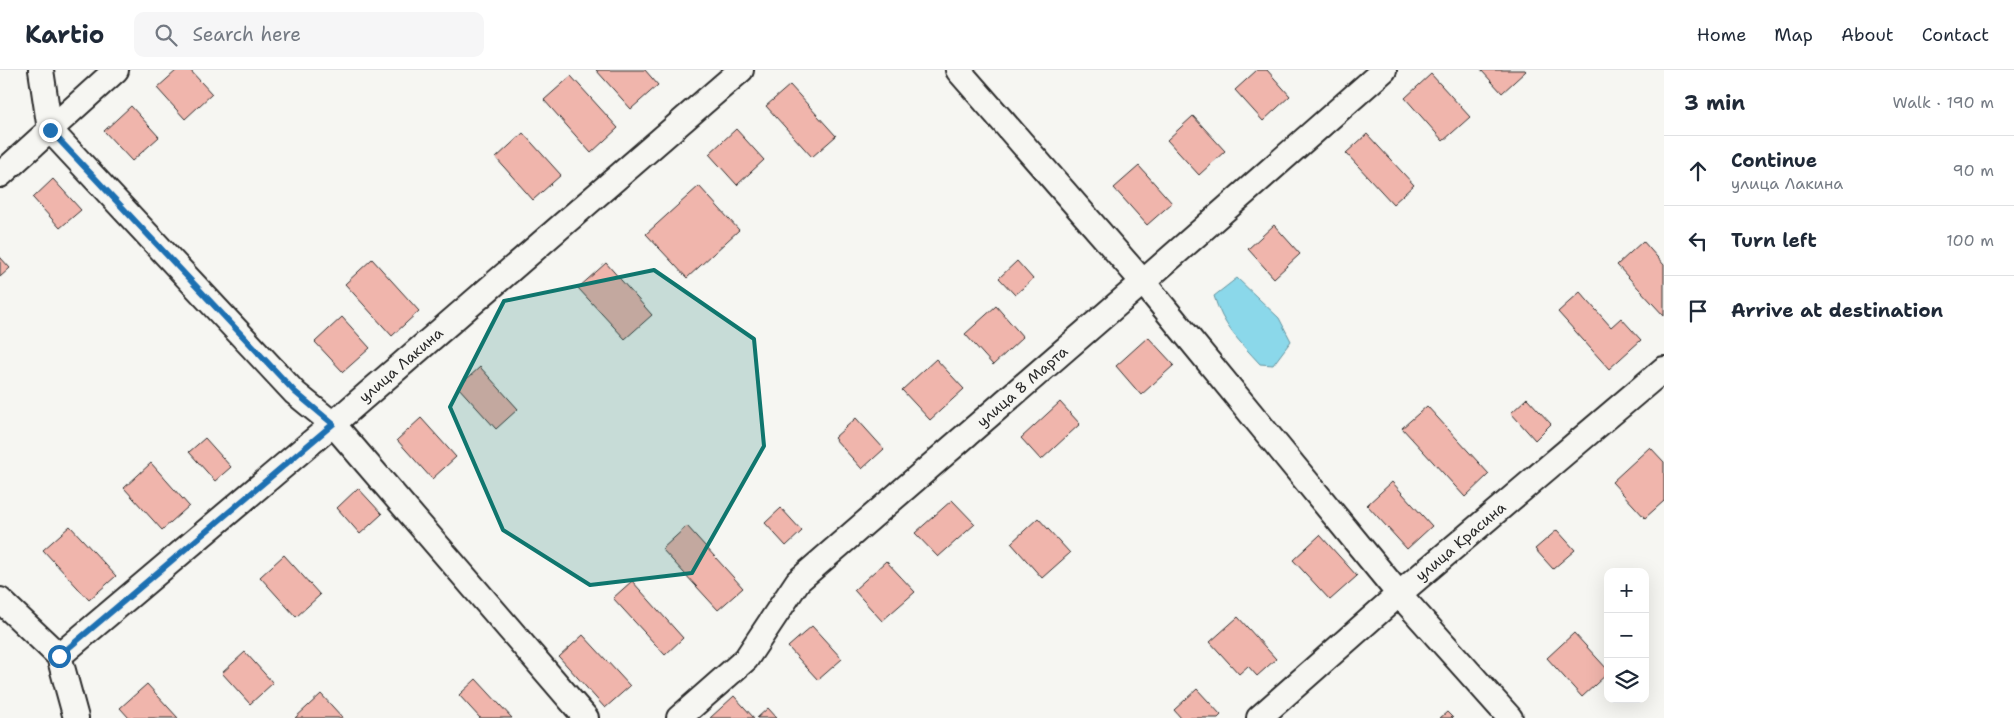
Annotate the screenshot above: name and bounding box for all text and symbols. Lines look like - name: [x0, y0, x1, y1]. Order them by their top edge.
- search box: [134, 12, 484, 57]
- text: Kartio: [25, 19, 104, 51]
- icon: search: [152, 21, 180, 49]
- text: Search here: [192, 22, 301, 47]
- text: Home: [1697, 23, 1746, 47]
- text: Map: [1774, 23, 1813, 47]
- text: About: [1841, 23, 1894, 47]
- text: Contact: [1922, 23, 1989, 47]
- text: 3 min: [1684, 89, 1745, 117]
- text: Walk · 190 m: [1892, 92, 1994, 113]
- route end: [39, 119, 62, 142]
- text: Continue: [1731, 148, 1817, 173]
- icon: ahead: [1684, 157, 1712, 185]
- text: 90 m: [1953, 160, 1994, 181]
- text: улица Лакина: [1731, 173, 1843, 194]
- icon: left: [1684, 227, 1712, 255]
- text: Turn left: [1731, 228, 1817, 253]
- text: 100 m: [1946, 230, 1994, 251]
- icon: arrive: [1684, 297, 1712, 325]
- text: Arrive at destination: [1731, 298, 1943, 323]
- street label: улица Лакина: [355, 323, 448, 407]
- street label: улица 8 Марта: [973, 341, 1073, 431]
- street label: улица Красина: [1411, 497, 1511, 586]
- map controls: [1604, 568, 1649, 703]
- button: +: [1604, 568, 1649, 613]
- button: −: [1604, 613, 1649, 658]
- route start: [48, 645, 71, 668]
- button: layers: [1604, 658, 1649, 703]

